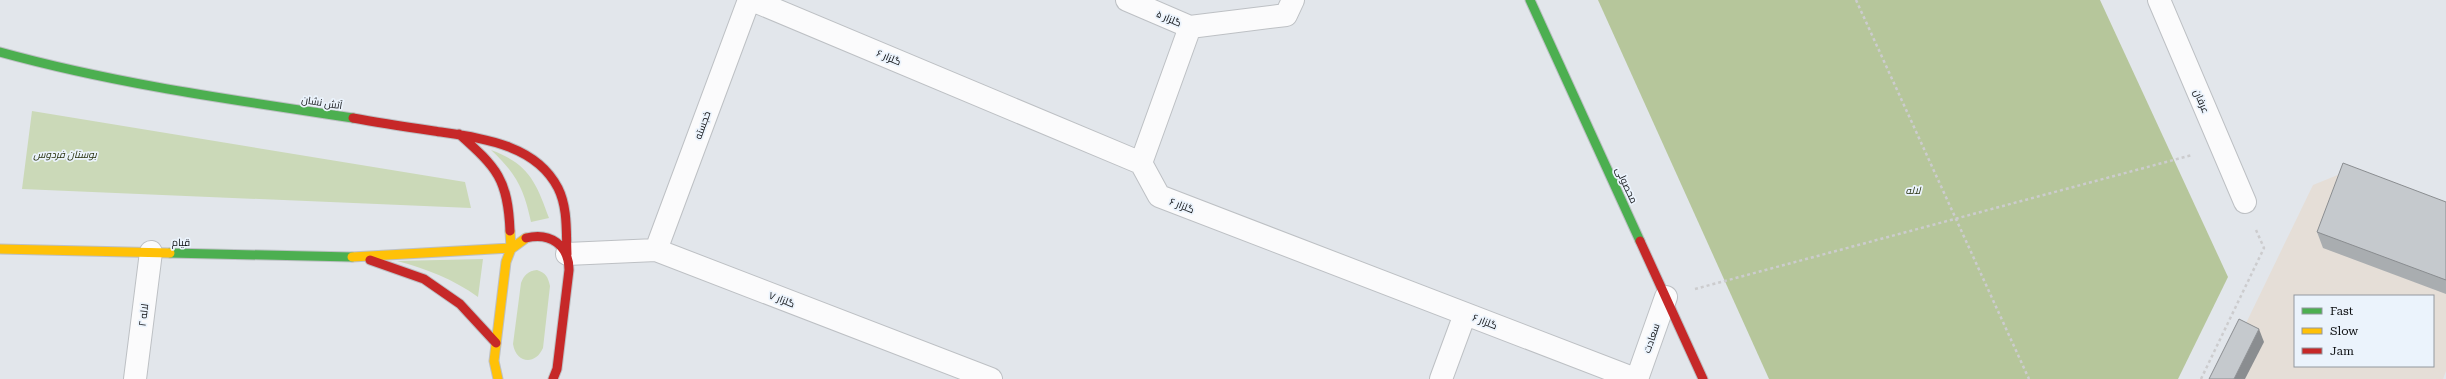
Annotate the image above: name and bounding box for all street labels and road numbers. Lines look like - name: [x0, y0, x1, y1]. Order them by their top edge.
- street label: گلزار ۵: [1155, 8, 1183, 29]
- street label: گلزار ۶: [875, 47, 903, 67]
- street label: عرفان: [2191, 88, 2211, 115]
- street label: آتش نشان: [301, 94, 343, 112]
- street label: خجسته: [692, 110, 713, 141]
- street label: محصولی: [1613, 166, 1640, 205]
- street label: گلزار ۶: [1168, 196, 1196, 215]
- street label: قیام: [172, 237, 190, 250]
- street label: گلزار ۷: [767, 290, 796, 309]
- street label: لاله ۲: [137, 303, 150, 327]
- street label: گلزار ۶: [1471, 312, 1499, 331]
- street label: سعادت: [1641, 322, 1662, 354]

